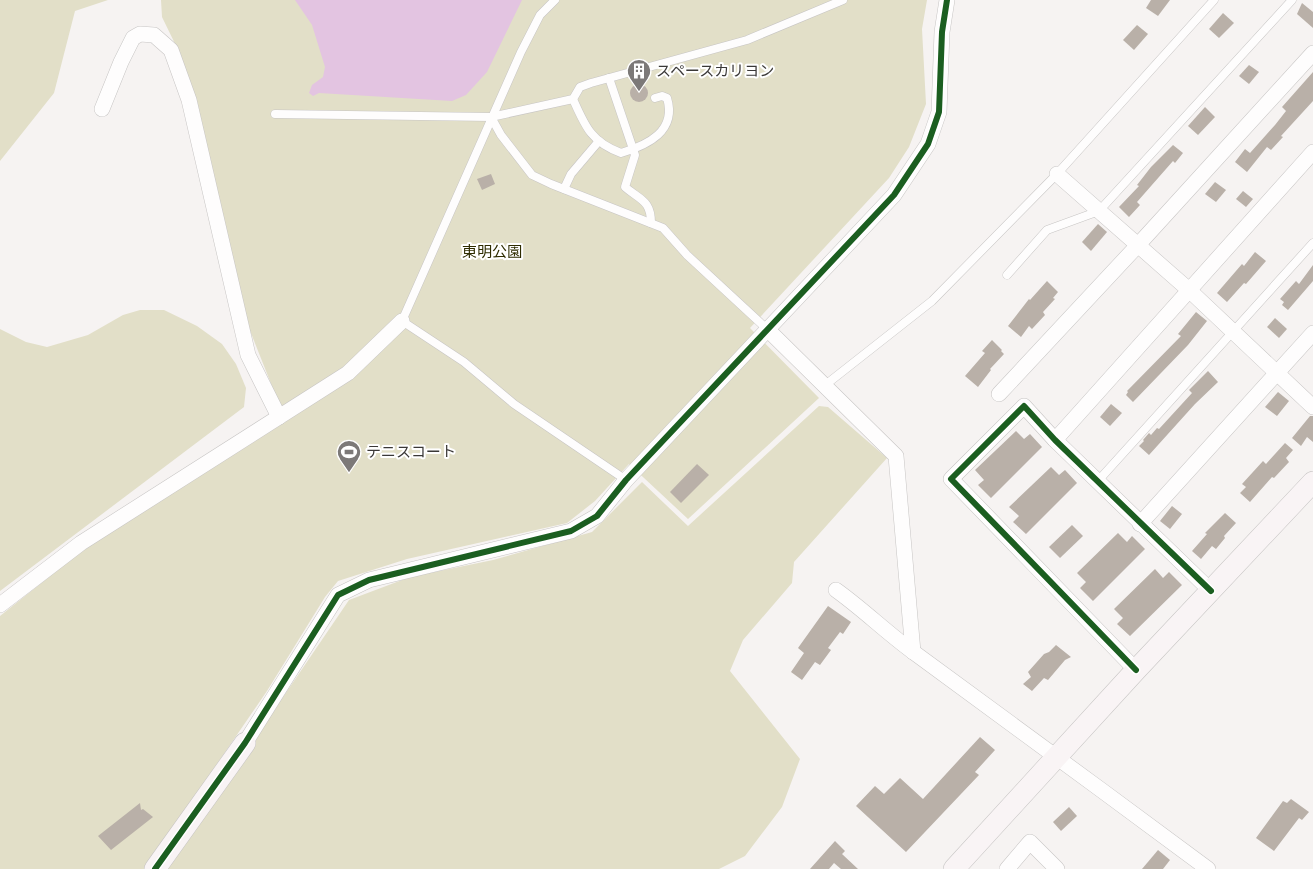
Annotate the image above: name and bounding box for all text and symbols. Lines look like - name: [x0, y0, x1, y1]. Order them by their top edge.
- building icon: スペースカリヨン: [626, 58, 652, 92]
- place label: スペースカリヨン: [656, 61, 774, 82]
- park label: 東明公園: [462, 242, 522, 263]
- sports icon: テニスコート: [336, 439, 362, 473]
- place label: テニスコート: [366, 442, 456, 463]

